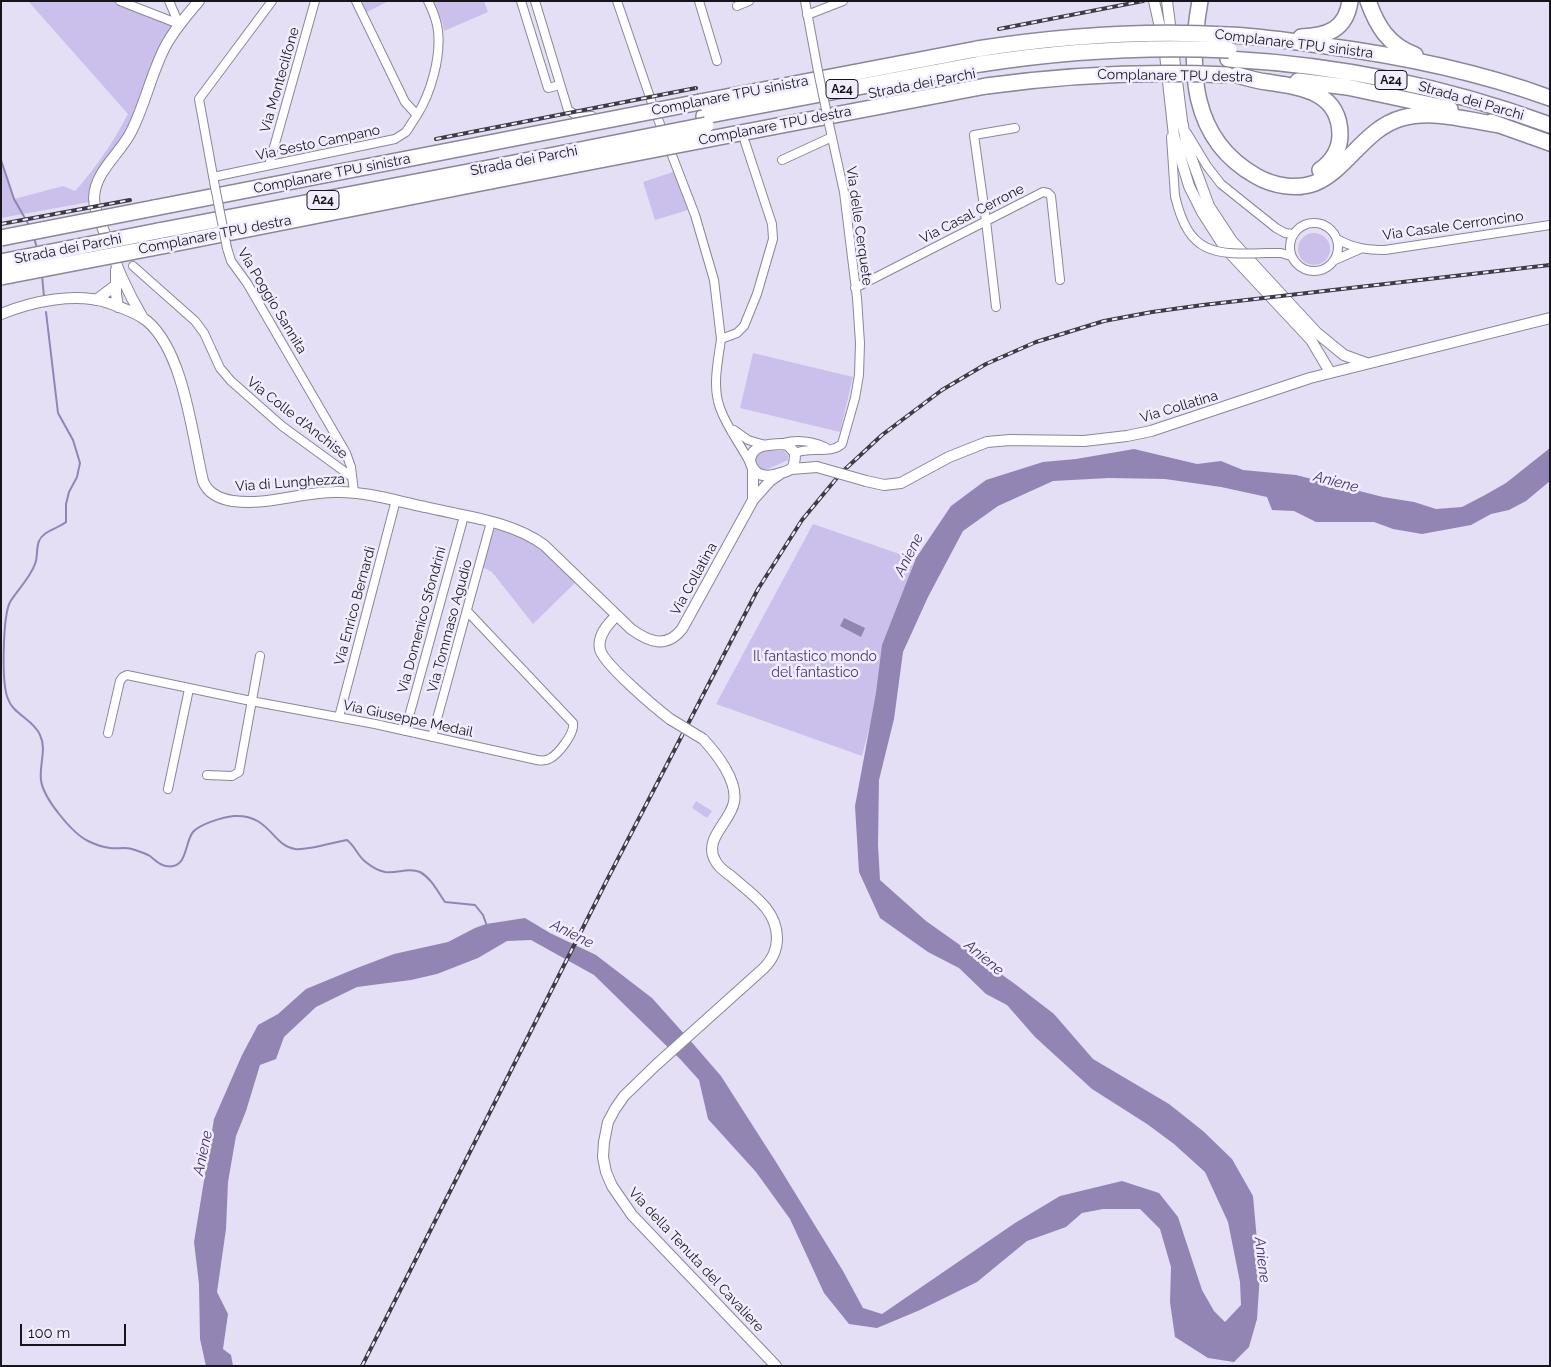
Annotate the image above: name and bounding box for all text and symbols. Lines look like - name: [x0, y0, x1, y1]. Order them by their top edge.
- street label: Via Montecilfone: [257, 25, 303, 135]
- street label: Complanare TPU sinistra: [1214, 26, 1374, 62]
- street label: Strada dei Parchi: [867, 65, 977, 103]
- street label: Complanare TPU destra: [1097, 66, 1253, 86]
- road number: A24: [1375, 70, 1407, 90]
- street label: Complanare TPU sinistra: [650, 73, 810, 119]
- street label: Strada dei Parchi: [1416, 78, 1526, 124]
- road number: A24: [826, 80, 858, 98]
- street label: Complanare TPU destra: [697, 103, 853, 149]
- street label: Via Sesto Campano: [254, 122, 382, 164]
- street label: Strada dei Parchi: [469, 142, 579, 180]
- street label: Complanare TPU sinistra: [252, 151, 412, 197]
- street label: Via delle Cerquete: [842, 165, 876, 287]
- street label: Via Casal Cerrone: [917, 180, 1027, 248]
- road number: A24: [307, 190, 339, 210]
- street label: Via Casale Cerroncino: [1381, 208, 1525, 244]
- street label: Complanare TPU destra: [137, 212, 293, 258]
- street label: Strada dei Parchi: [13, 230, 123, 268]
- street label: Via Poggio Sannita: [234, 245, 310, 357]
- street label: Via Colle d'Anchise: [243, 373, 351, 463]
- street label: Via Collatina: [1138, 387, 1220, 427]
- water label: Aniene: [1312, 467, 1360, 497]
- street label: Via di Lunghezza: [235, 471, 345, 495]
- water label: Aniene: [891, 531, 927, 579]
- street label: Via Collatina: [667, 540, 721, 618]
- street label: Via Enrico Bernardi: [331, 545, 379, 667]
- street label: Via Domenico Sfondrini: [394, 545, 450, 695]
- street label: Via Tommaso Agudio: [424, 557, 476, 695]
- park label: Il fantastico mondo del fantastico: [753, 649, 877, 682]
- street label: Via Giuseppe Medail: [341, 697, 475, 741]
- water label: Aniene: [548, 916, 596, 952]
- water label: Aniene: [961, 936, 1007, 980]
- water label: Aniene: [189, 1129, 217, 1177]
- street label: Via della Tenuta del Cavaliere: [625, 1184, 767, 1336]
- water label: Aniene: [1250, 1236, 1274, 1284]
- scale bar: [22, 1314, 129, 1346]
- text: 100 m: [28, 1324, 70, 1342]

